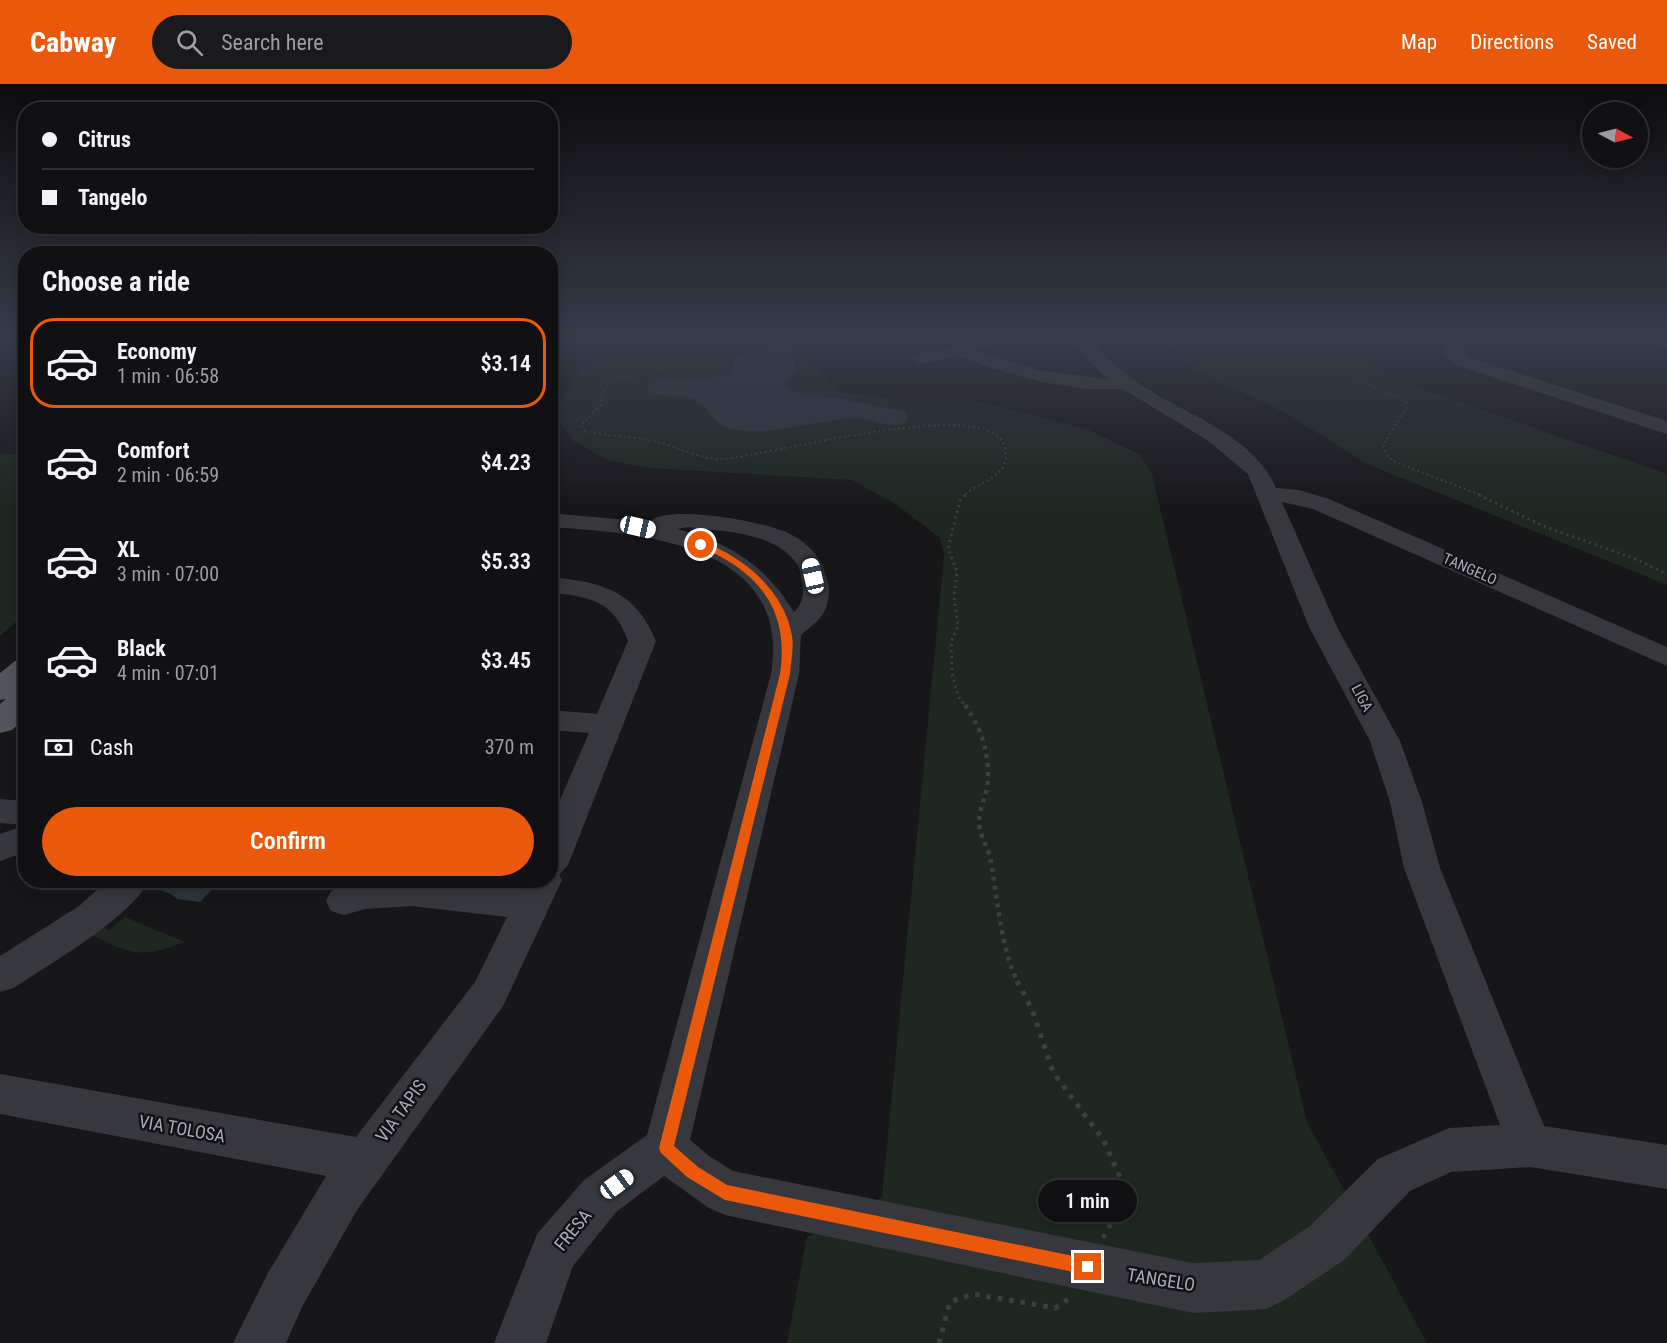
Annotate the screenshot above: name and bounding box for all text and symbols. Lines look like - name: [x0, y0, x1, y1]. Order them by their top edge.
- search box: [152, 15, 572, 69]
- text: Cabway: [30, 26, 116, 59]
- icon: search: [173, 26, 206, 59]
- text: Search here: [221, 30, 324, 55]
- text: Map: [1401, 30, 1437, 54]
- text: Directions: [1470, 30, 1554, 54]
- text: Saved: [1587, 30, 1637, 54]
- north arrow: [1582, 102, 1648, 168]
- map controls: [1582, 102, 1648, 168]
- text: Citrus: [78, 127, 131, 152]
- text: Tangelo: [78, 185, 147, 210]
- text: Choose a ride: [42, 266, 190, 298]
- icon: car: [45, 336, 99, 390]
- text: Economy: [117, 339, 197, 364]
- text: $3.14: [480, 351, 531, 376]
- text: 1 min · 06:58: [117, 364, 219, 388]
- icon: car: [45, 435, 99, 489]
- text: Comfort: [117, 438, 190, 463]
- text: $4.23: [480, 450, 531, 475]
- text: 2 min · 06:59: [117, 463, 219, 487]
- car: [618, 514, 658, 540]
- route start: [687, 531, 714, 558]
- icon: car: [45, 534, 99, 588]
- text: XL: [117, 537, 140, 562]
- text: $5.33: [480, 549, 531, 574]
- street label: TANGELO: [1440, 549, 1500, 589]
- car: [800, 556, 826, 596]
- text: 3 min · 07:00: [117, 562, 219, 586]
- icon: car: [45, 633, 99, 687]
- text: Black: [117, 636, 166, 661]
- text: $3.45: [480, 648, 531, 673]
- text: 4 min · 07:01: [117, 661, 219, 685]
- street label: LIGA: [1347, 681, 1377, 715]
- icon: cash: [42, 731, 75, 764]
- text: Cash: [90, 735, 134, 760]
- text: 370 m: [485, 735, 534, 759]
- button: Confirm: [42, 807, 534, 876]
- street label: VIA TAPIS: [371, 1075, 430, 1146]
- street label: VIA TOLOSA: [137, 1111, 228, 1147]
- car: [597, 1166, 637, 1202]
- callout: 1 min: [1038, 1180, 1138, 1222]
- text: 1 min: [1065, 1189, 1110, 1213]
- street label: FRESA: [550, 1204, 596, 1255]
- route end: [1074, 1253, 1101, 1280]
- street label: TANGELO: [1126, 1264, 1197, 1295]

